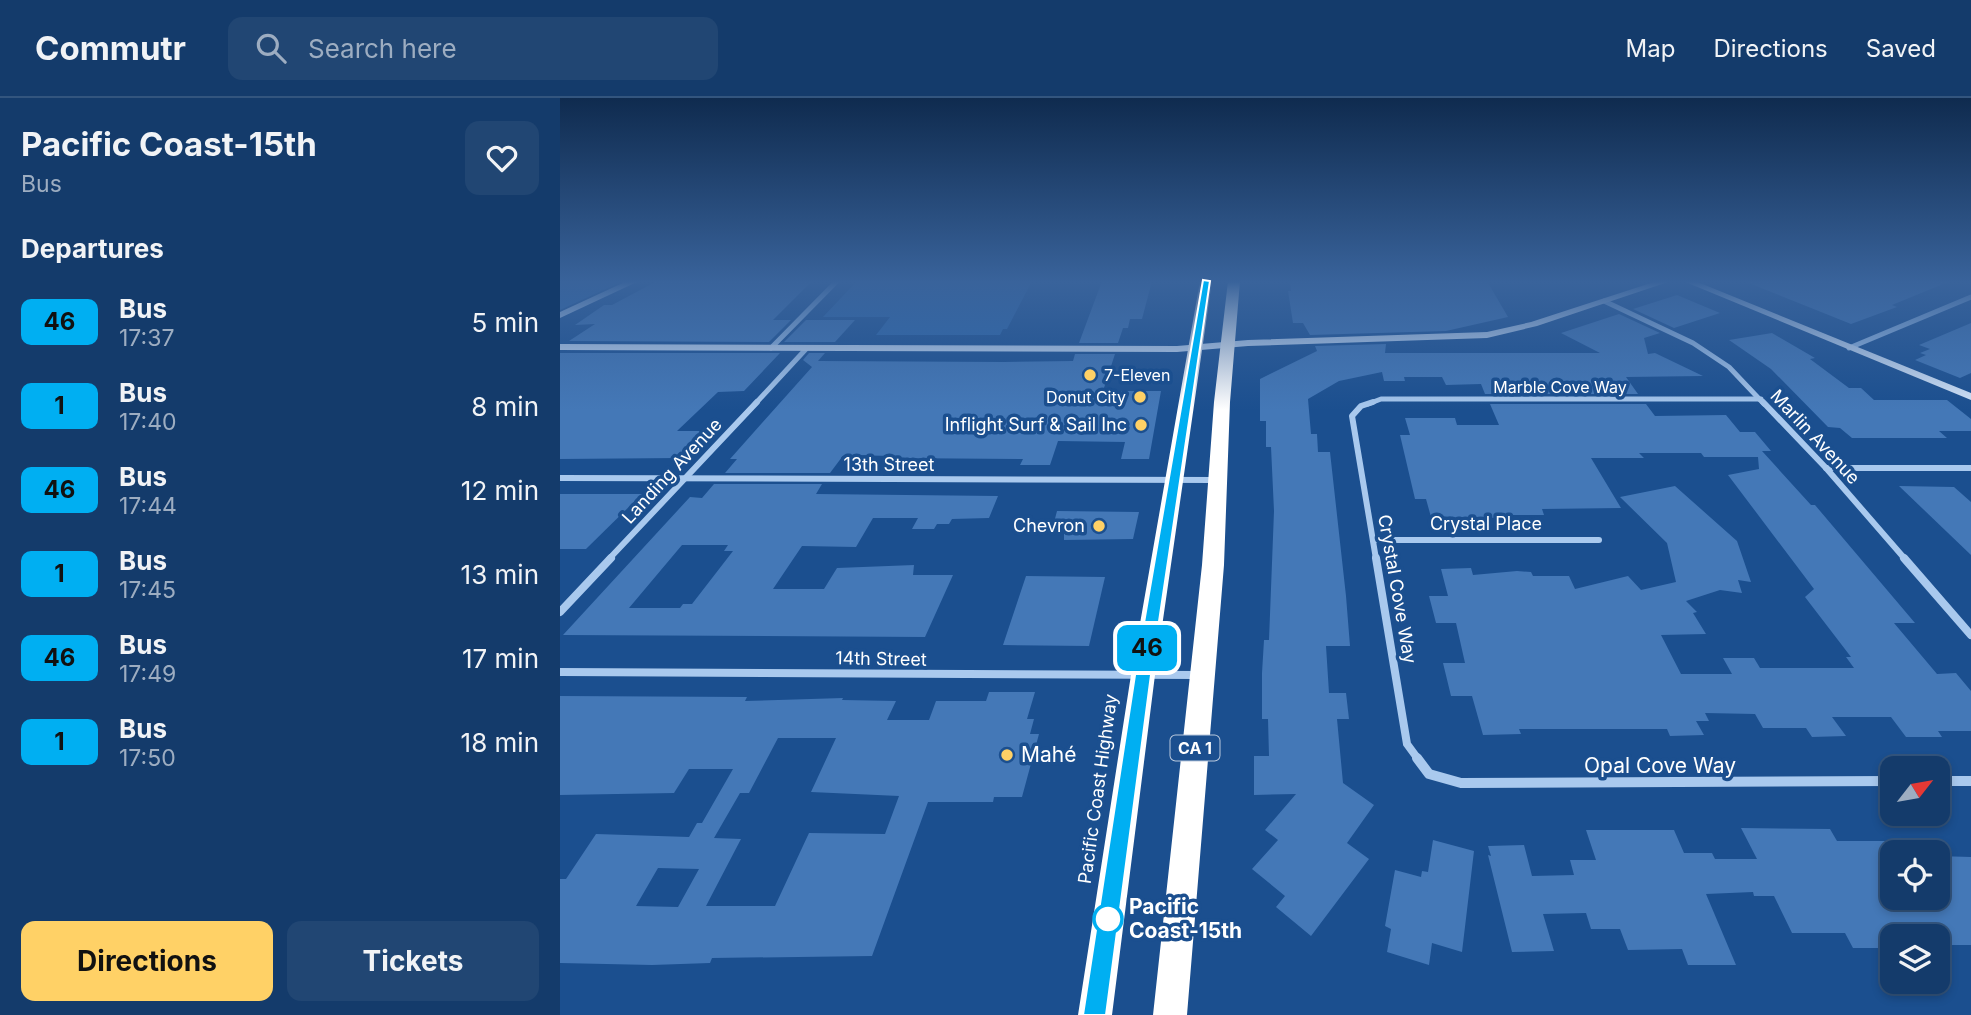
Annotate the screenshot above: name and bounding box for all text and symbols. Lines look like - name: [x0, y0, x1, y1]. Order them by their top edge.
- search box: [228, 17, 718, 80]
- text: Commutr: [35, 28, 186, 68]
- icon: search: [252, 29, 290, 67]
- text: Search here: [308, 33, 457, 64]
- text: Map: [1626, 34, 1675, 63]
- text: Directions: [1713, 34, 1828, 63]
- text: Saved: [1866, 34, 1936, 63]
- button: heart: [465, 121, 539, 195]
- text: Pacific Coast-15th: [21, 124, 317, 164]
- text: Bus: [21, 170, 62, 198]
- text: Departures: [21, 233, 164, 264]
- text: Bus: [119, 293, 167, 324]
- text: 46: [44, 307, 75, 336]
- text: 5 min: [471, 307, 539, 338]
- text: 17:37: [119, 324, 174, 352]
- place label: 7-Eleven: [1104, 365, 1170, 385]
- marker: 7-Eleven: [1082, 367, 1098, 383]
- text: Bus: [119, 377, 167, 408]
- street label: Marble Cove Way: [1493, 377, 1627, 397]
- street label: Marlin Avenue: [1766, 385, 1864, 488]
- place label: Donut City: [1046, 387, 1126, 407]
- marker: Donut City: [1132, 389, 1148, 405]
- text: 1: [54, 391, 65, 420]
- text: 8 min: [471, 391, 539, 422]
- text: 17:40: [119, 408, 177, 436]
- street label: Landing Avenue: [617, 414, 726, 528]
- place label: Inflight Surf & Sail Inc: [945, 414, 1127, 435]
- marker: Inflight Surf & Sail Inc: [1133, 417, 1149, 433]
- street label: 13th Street: [844, 454, 935, 475]
- text: Bus: [119, 461, 167, 492]
- text: 46: [44, 475, 75, 504]
- text: 12 min: [461, 475, 539, 506]
- text: 17:44: [119, 492, 177, 520]
- street label: Crystal Cove Way: [1374, 513, 1421, 665]
- street label: Crystal Place: [1430, 513, 1542, 534]
- place label: Chevron: [1013, 515, 1085, 536]
- marker: Chevron: [1091, 518, 1107, 534]
- text: Bus: [119, 545, 167, 576]
- text: 1: [54, 559, 65, 588]
- text: 13 min: [461, 559, 539, 590]
- text: 17:45: [119, 576, 176, 604]
- line badge: 46: [1116, 625, 1178, 671]
- text: Bus: [119, 629, 167, 660]
- text: 46: [1131, 633, 1163, 662]
- text: 46: [44, 643, 75, 672]
- text: 17 min: [462, 643, 539, 674]
- street label: 14th Street: [835, 647, 927, 670]
- text: 17:49: [119, 660, 176, 688]
- street label: Pacific Coast Highway: [1074, 693, 1121, 885]
- text: Bus: [119, 713, 167, 744]
- text: 1: [54, 727, 65, 756]
- text: 18 min: [461, 727, 539, 758]
- road number: CA 1: [1170, 736, 1220, 761]
- place label: Mahé: [1021, 742, 1076, 767]
- text: 17:50: [119, 744, 176, 772]
- marker: Mahé: [999, 747, 1015, 763]
- street label: Opal Cove Way: [1584, 753, 1736, 778]
- north arrow: [1880, 756, 1950, 826]
- map controls: [1880, 756, 1950, 994]
- button: locate: [1880, 840, 1950, 910]
- place label: Pacific Coast-15th: [1129, 894, 1242, 943]
- marker: Pacific Coast-15th: [1093, 904, 1123, 934]
- button: Directions: [21, 921, 273, 1001]
- button: Tickets: [287, 921, 539, 1001]
- button: layers: [1880, 924, 1950, 994]

